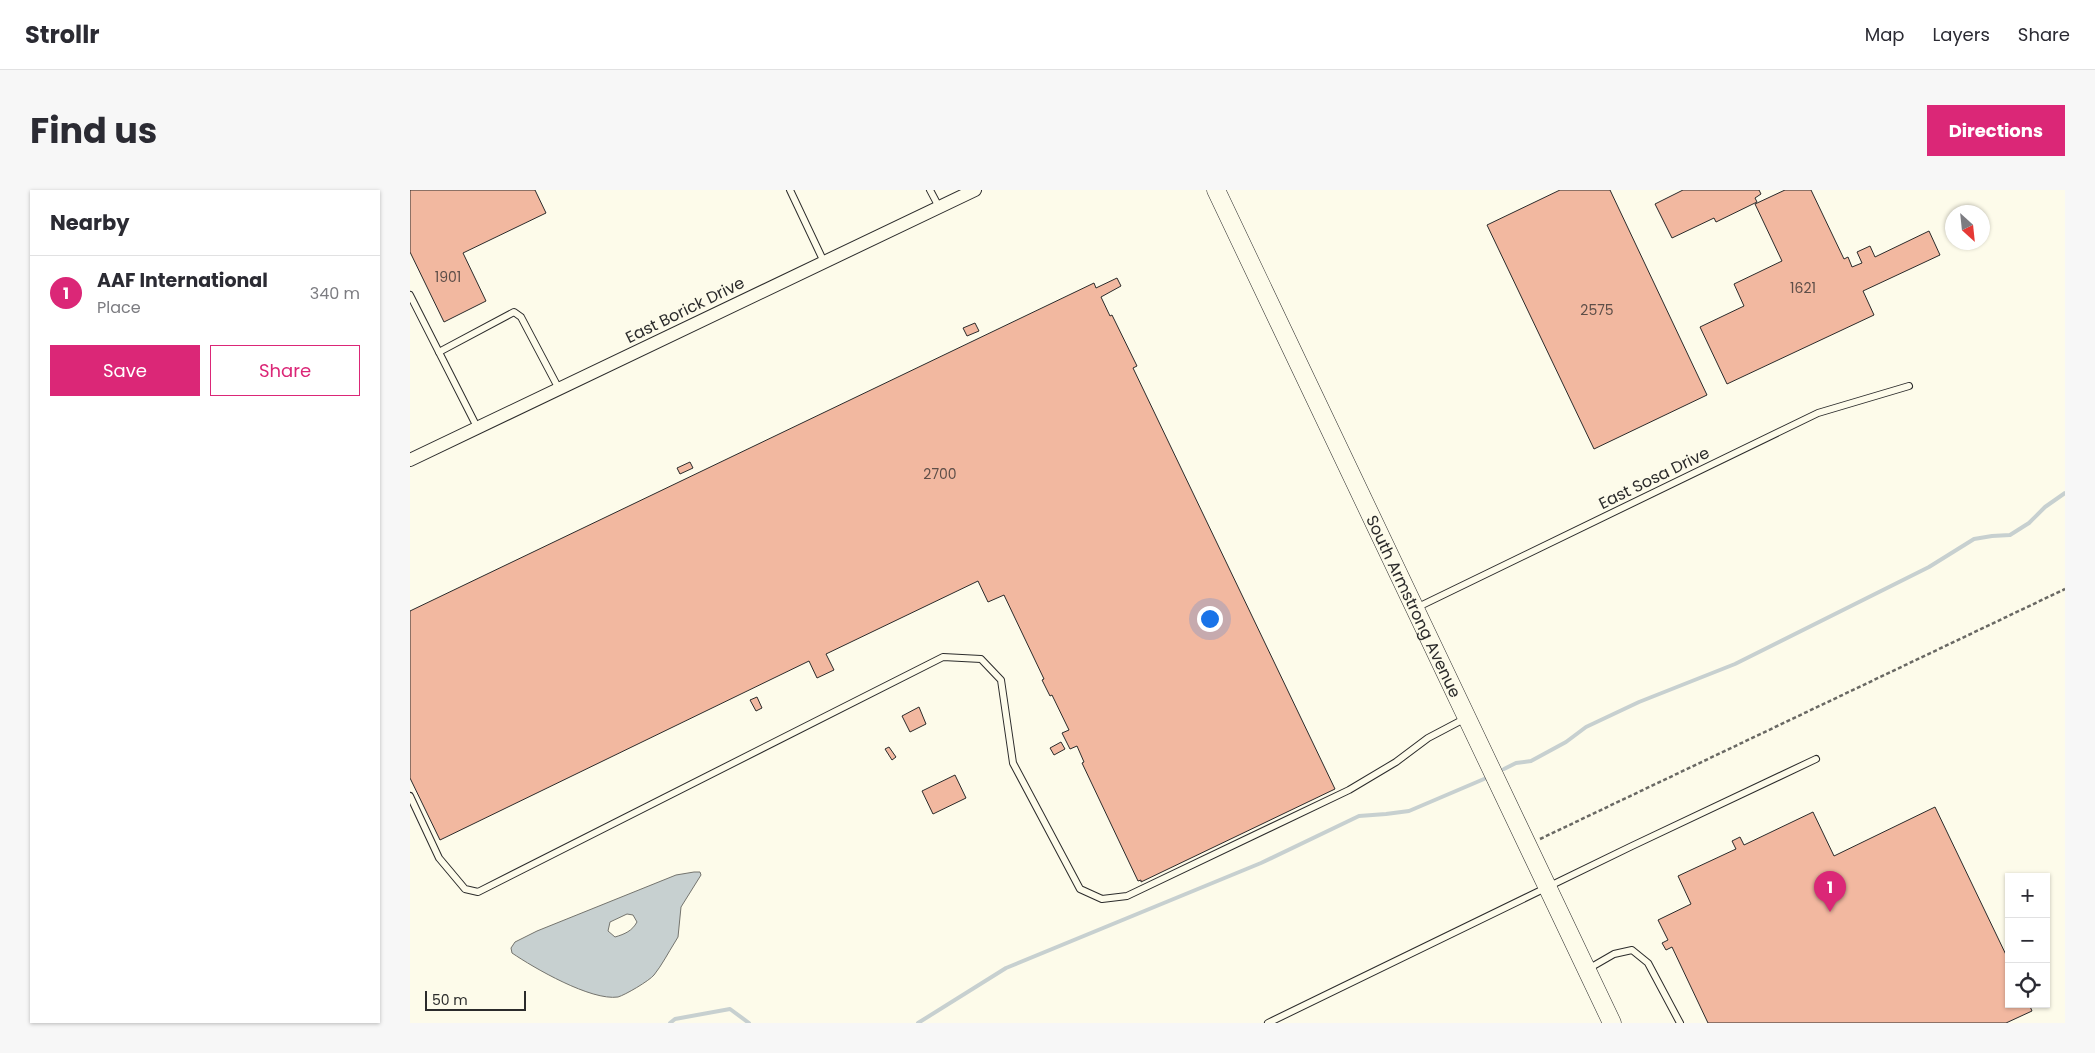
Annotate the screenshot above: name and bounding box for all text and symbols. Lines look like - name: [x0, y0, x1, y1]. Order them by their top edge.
- text: Strollr: [25, 18, 100, 51]
- text: Map: [1865, 22, 1905, 47]
- text: Layers: [1933, 22, 1990, 47]
- text: Share: [2018, 22, 2070, 47]
- button: Directions: [1927, 105, 2065, 156]
- text: Find us: [30, 106, 157, 155]
- north arrow: [1945, 205, 1990, 250]
- text: Nearby: [50, 208, 130, 237]
- text: AAF International: [97, 267, 268, 294]
- house number: 1901: [435, 267, 461, 287]
- street label: East Borick Drive: [622, 271, 748, 349]
- house number: 1621: [1790, 278, 1816, 298]
- text: 1: [63, 282, 69, 305]
- text: 340 m: [310, 282, 360, 305]
- text: Place: [97, 296, 141, 319]
- house number: 2575: [1580, 300, 1614, 320]
- button: Save: [50, 345, 200, 396]
- button: Share: [210, 345, 360, 396]
- street label: East Sosa Drive: [1595, 441, 1713, 515]
- house number: 2700: [923, 464, 957, 484]
- street label: South Armstrong Avenue: [1361, 511, 1467, 701]
- your location: [1197, 606, 1223, 632]
- pin: 1: [1814, 871, 1846, 912]
- map controls: [2005, 873, 2050, 1008]
- button: +: [2005, 873, 2050, 918]
- button: −: [2005, 918, 2050, 963]
- button: locate: [2005, 963, 2050, 1008]
- scale bar: [425, 988, 526, 1011]
- text: 50 m: [432, 990, 468, 1010]

